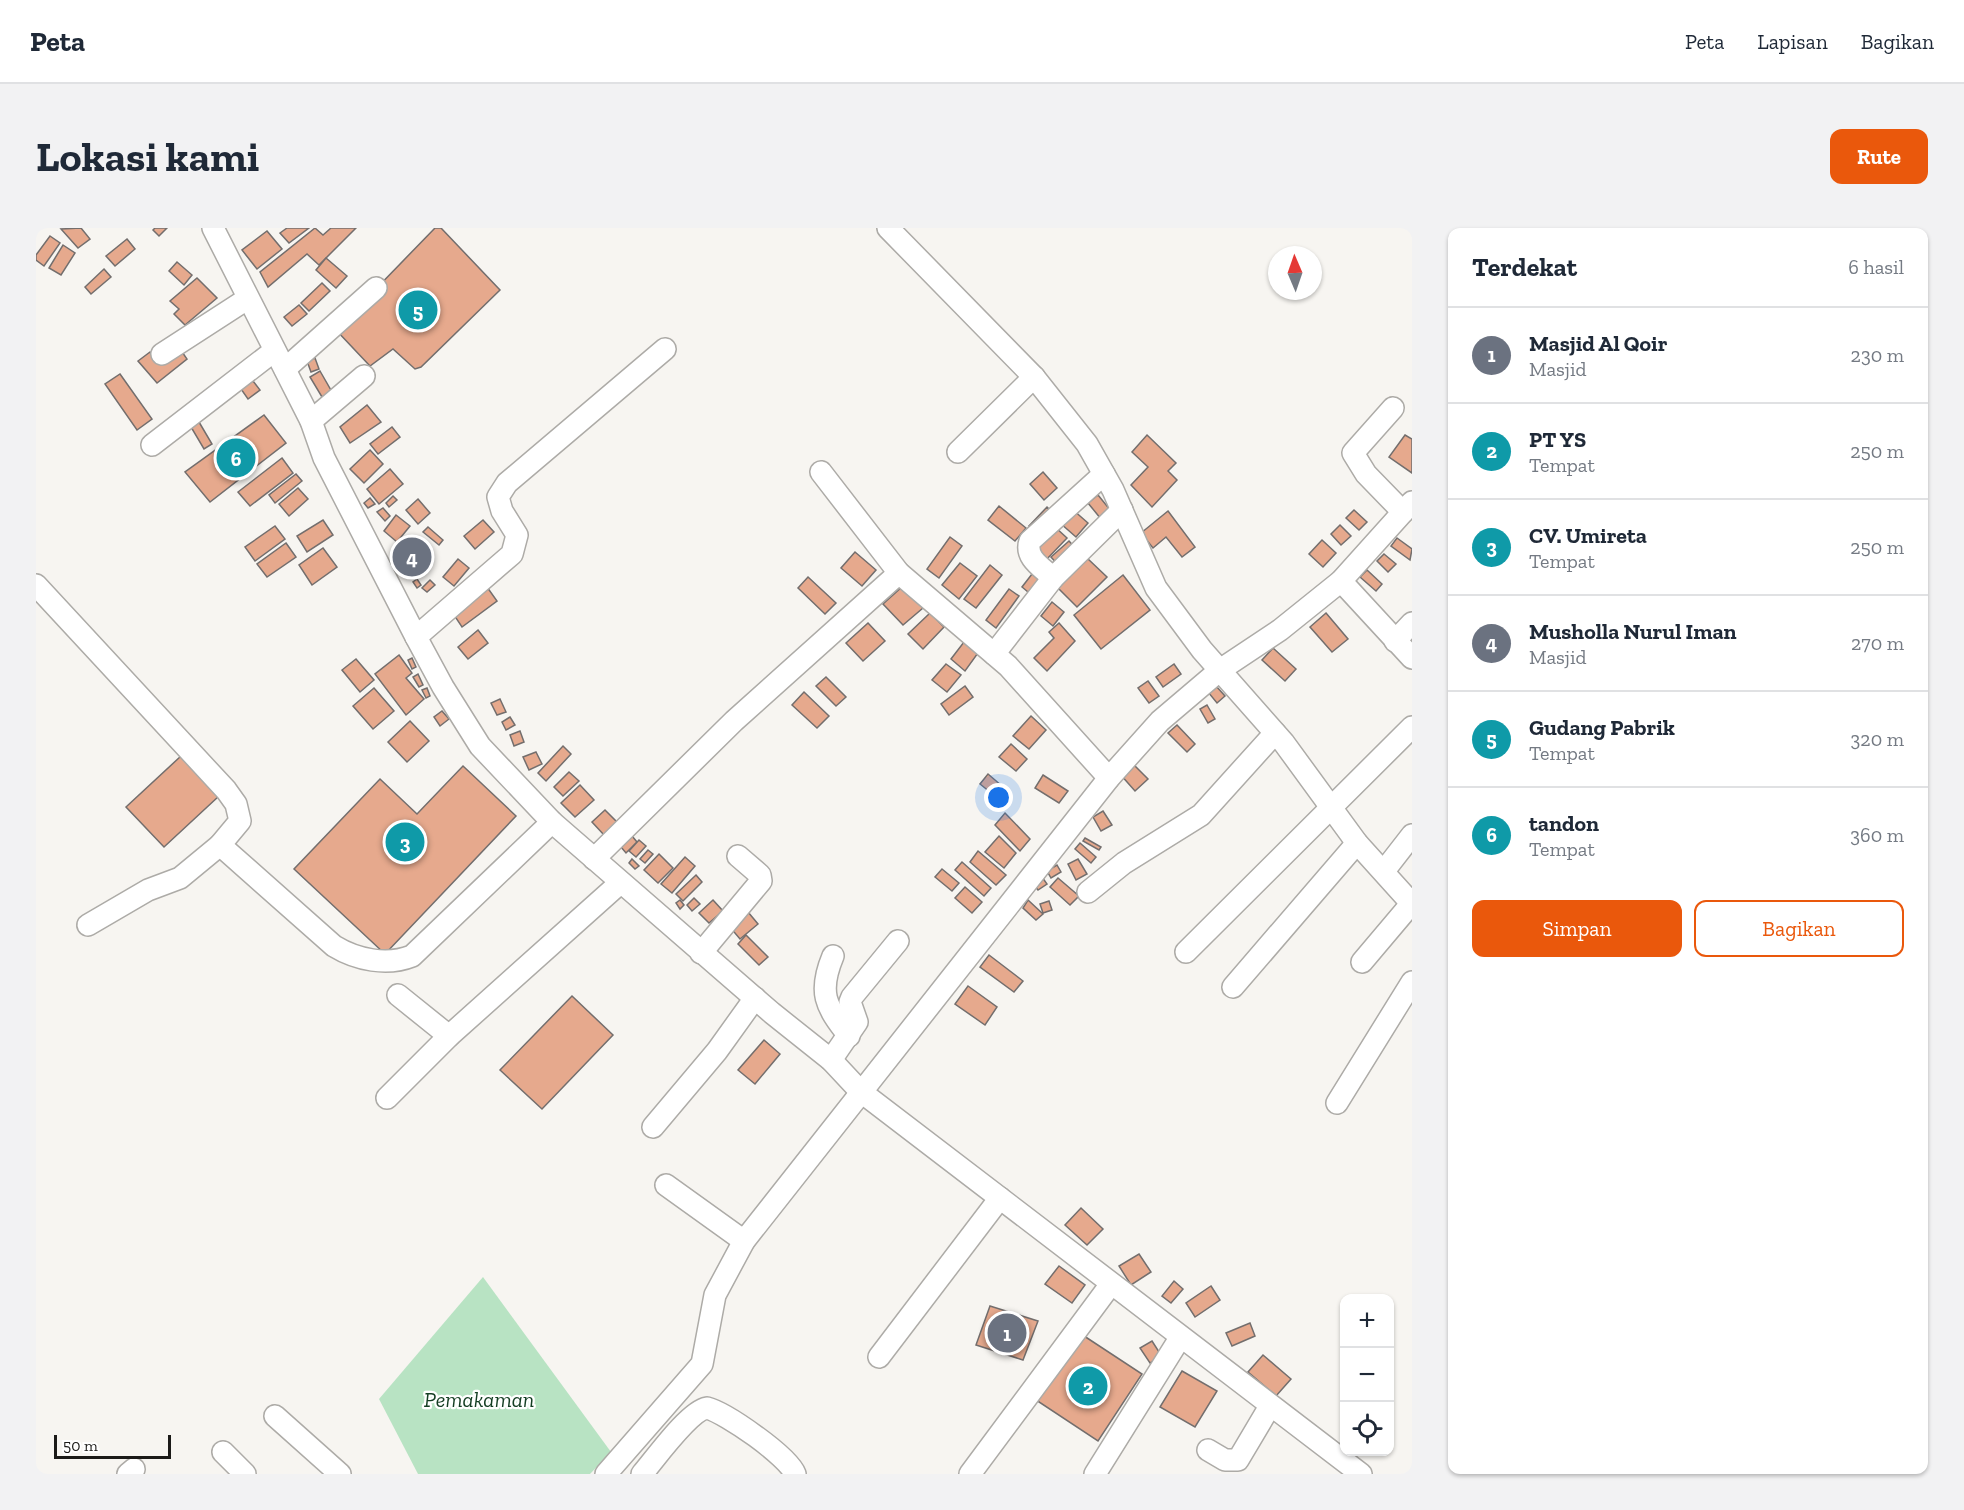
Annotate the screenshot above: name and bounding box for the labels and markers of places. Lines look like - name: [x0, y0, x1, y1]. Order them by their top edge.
- pin: 5: [398, 288, 437, 332]
- pin: 6: [216, 436, 256, 480]
- pin: 4: [392, 534, 431, 580]
- pin: 3: [386, 820, 424, 864]
- pin: 1: [988, 1310, 1026, 1356]
- pin: 2: [1068, 1364, 1108, 1408]

